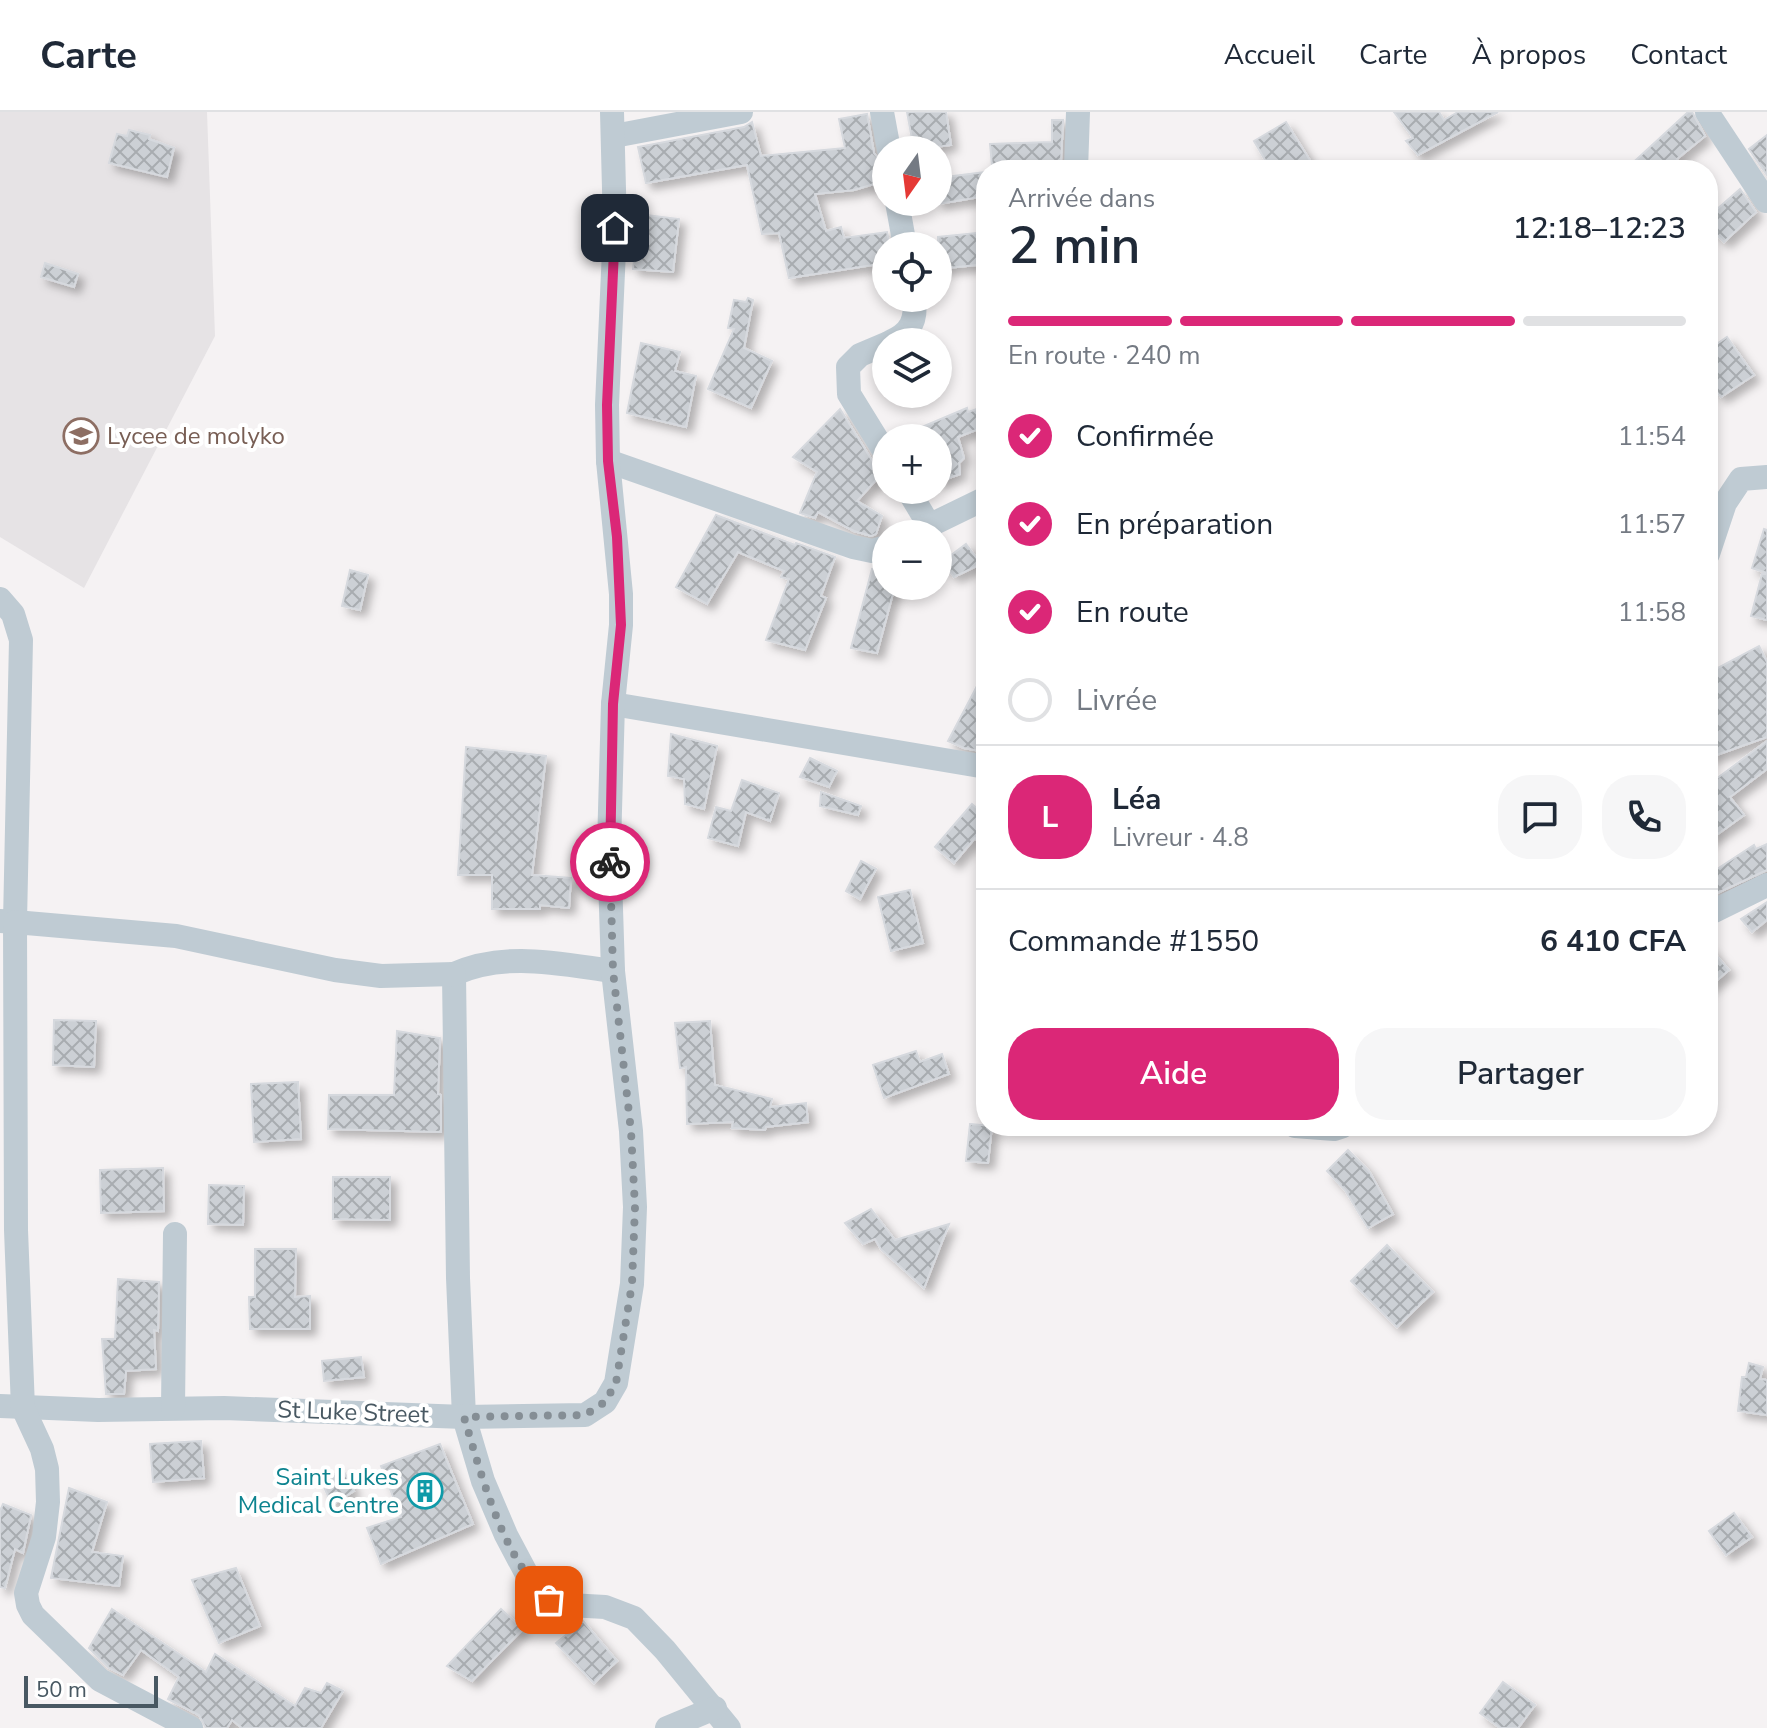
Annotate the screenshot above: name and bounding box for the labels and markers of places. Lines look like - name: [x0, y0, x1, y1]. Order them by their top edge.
- pin: [581, 194, 649, 262]
- school or university icon: Lycee de molyko: [62, 417, 100, 455]
- place label: Lycee de molyko: [107, 420, 285, 452]
- place label: Saint Lukes Medical Centre: [238, 1461, 399, 1521]
- building icon: Saint Lukes Medical Centre: [406, 1472, 444, 1510]
- pin: [515, 1566, 583, 1634]

